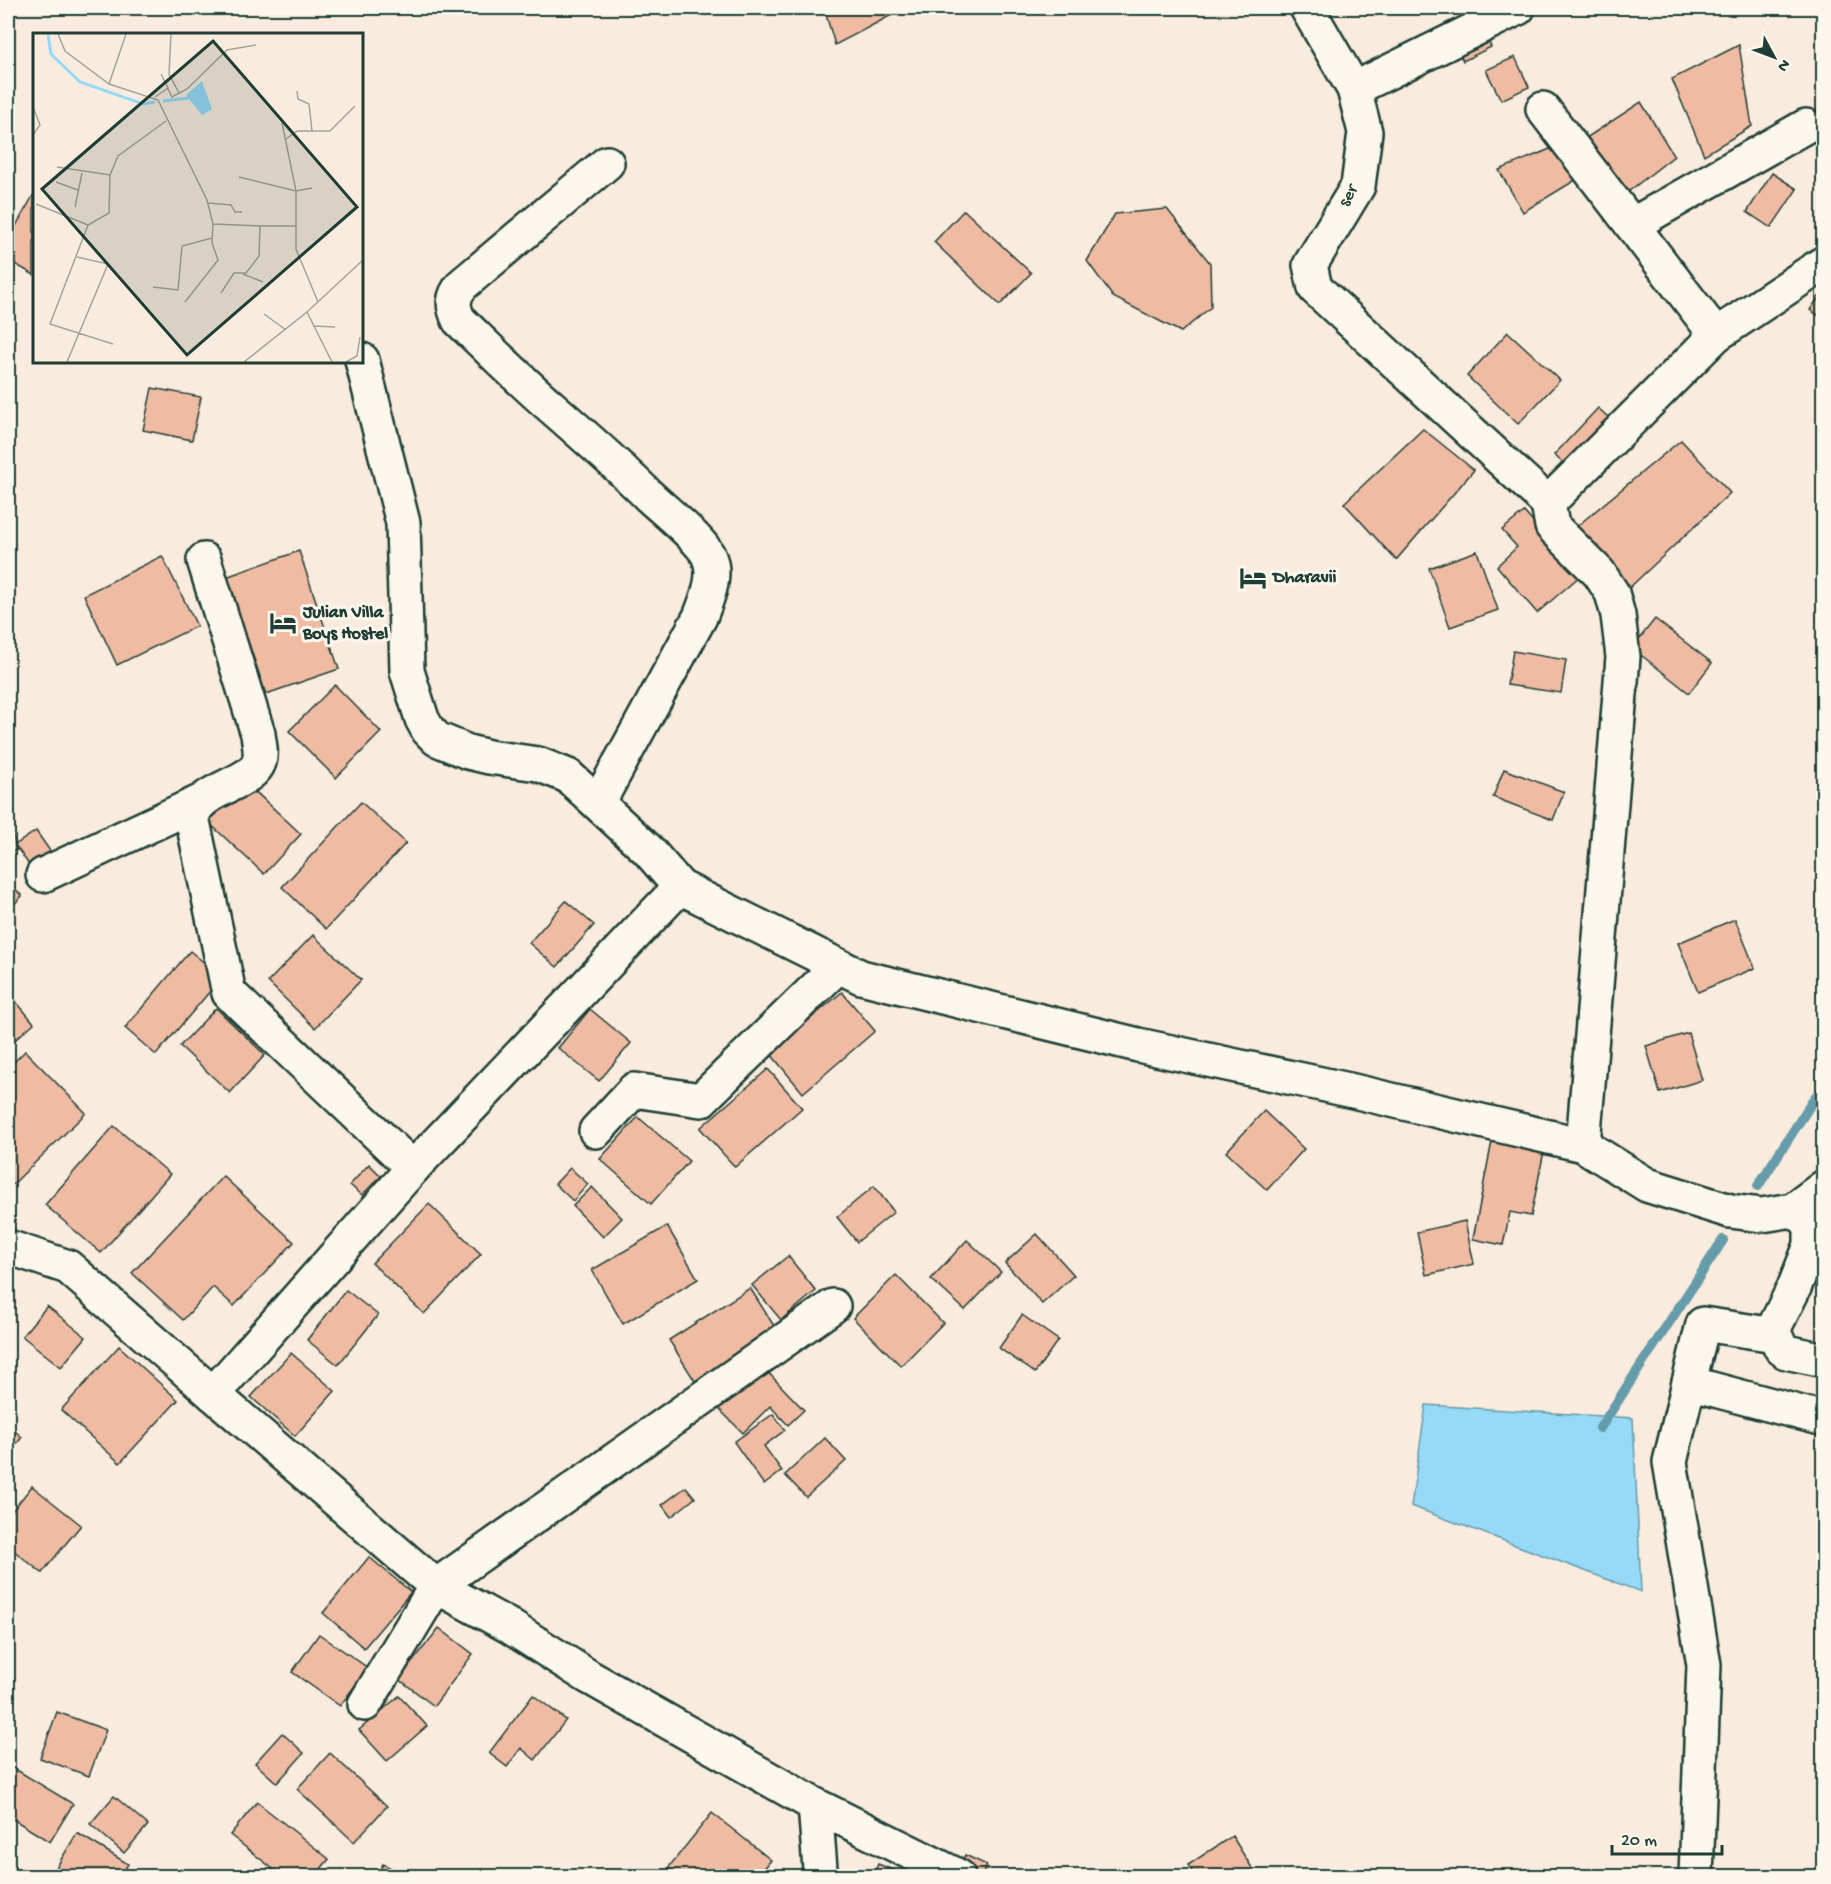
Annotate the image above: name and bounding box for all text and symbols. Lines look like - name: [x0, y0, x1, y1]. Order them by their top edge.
- north arrow: [1744, 27, 1804, 87]
- inset map: [33, 33, 363, 363]
- text: N: [1772, 54, 1793, 75]
- street label: ser: [1334, 180, 1364, 211]
- hotel icon: Dharavii: [1238, 563, 1268, 593]
- place label: Dharavii: [1271, 568, 1337, 589]
- place label: Julian Villa Boys Hostel: [302, 603, 388, 645]
- hotel icon: Julian Villa Boys Hostel: [268, 608, 298, 638]
- scale bar: [1612, 1818, 1722, 1856]
- text: 20 m: [1621, 1831, 1657, 1852]

